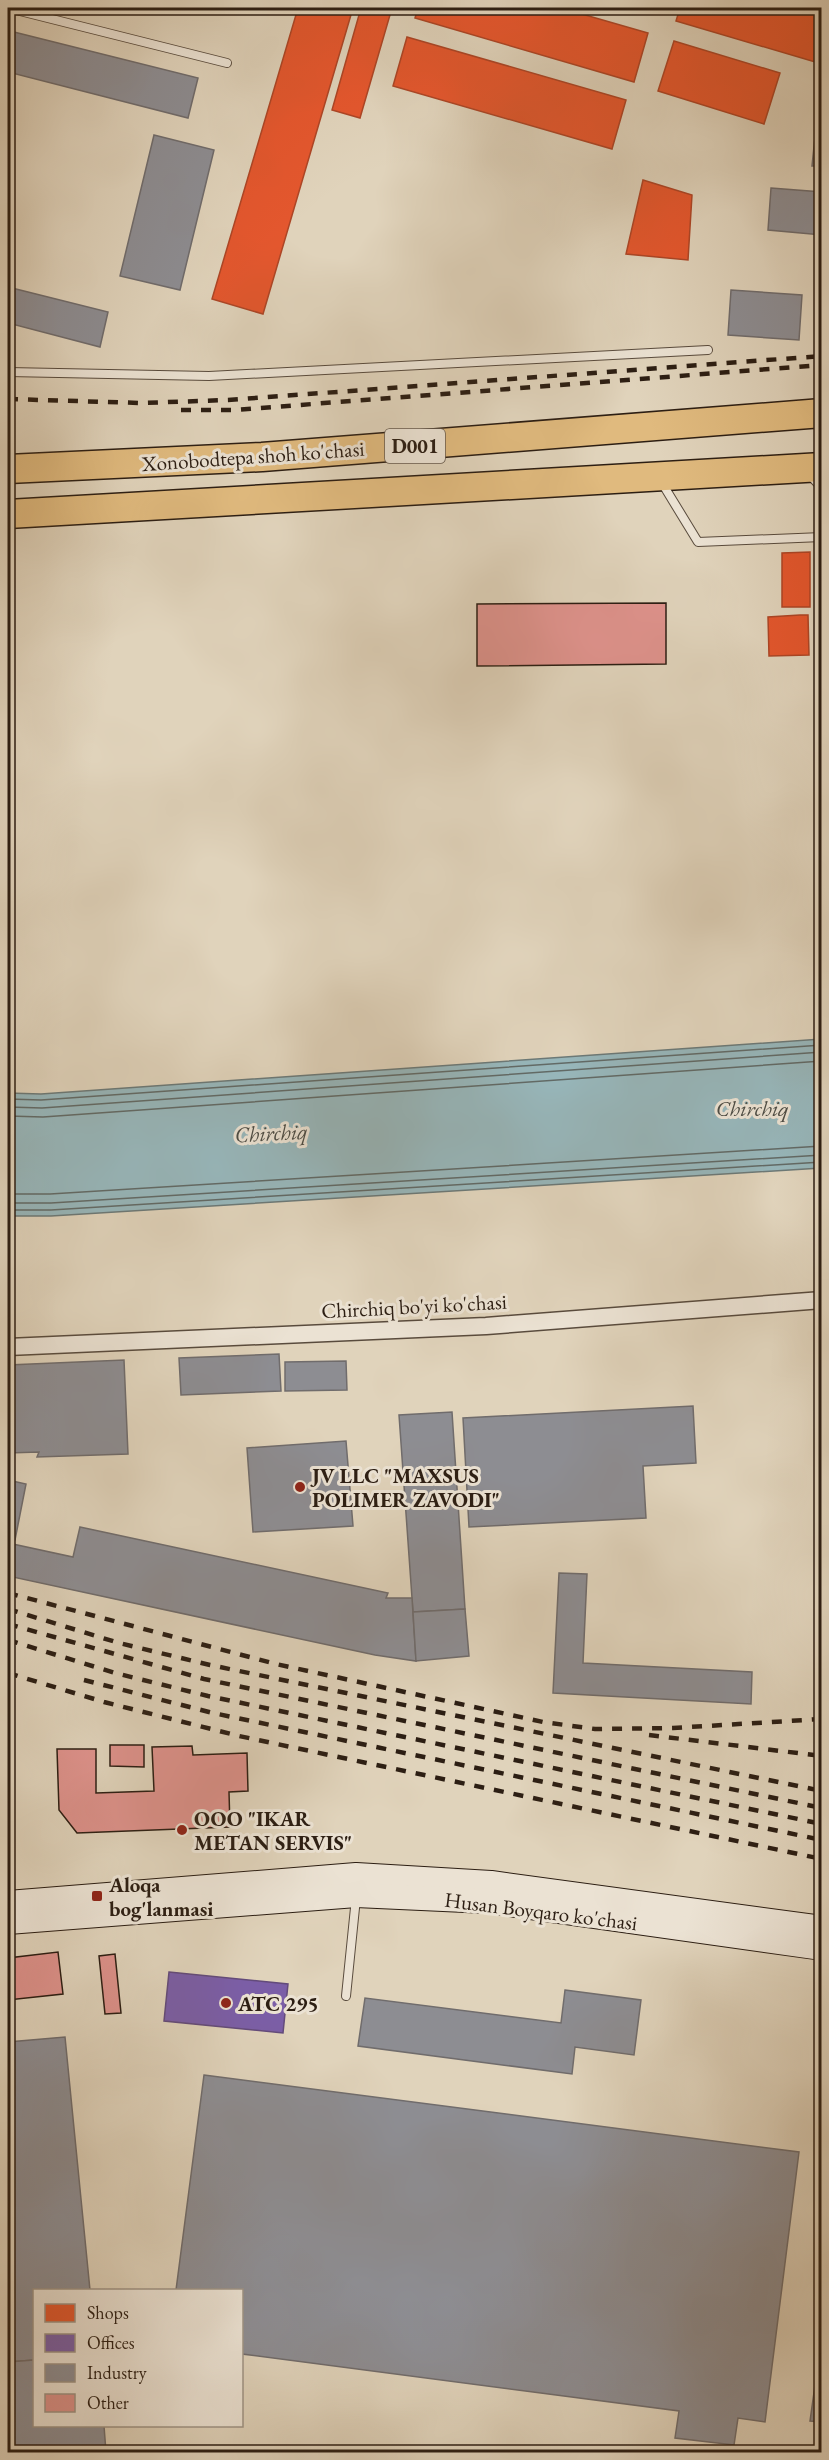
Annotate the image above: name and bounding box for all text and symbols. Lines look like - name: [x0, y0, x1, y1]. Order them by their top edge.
- road number: D001: [385, 429, 445, 463]
- street label: Xonobodtepa shoh ko'chasi: [140, 435, 365, 477]
- water label: Chirchiq: [716, 1094, 789, 1123]
- water label: Chirchiq: [234, 1117, 309, 1149]
- street label: Chirchiq bo'yi ko'chasi: [321, 1288, 507, 1324]
- place label: JV LLC "MAXSUS POLIMER ZAVODI": [310, 1462, 500, 1513]
- marker: JV LLC "MAXSUS POLIMER ZAVODI": [293, 1480, 307, 1494]
- place label: OOO "IKAR METAN SERVIS": [194, 1805, 352, 1856]
- marker: OOO "IKAR METAN SERVIS": [175, 1823, 189, 1837]
- place label: Aloqa bog'lanmasi: [108, 1871, 213, 1922]
- street label: Husan Boyqaro ko'chasi: [443, 1886, 639, 1936]
- marker: Aloqa bog'lanmasi: [90, 1889, 104, 1903]
- place label: ATC 295: [237, 1990, 319, 2017]
- marker: ATC 295: [219, 1996, 233, 2010]
- legend: [33, 2289, 243, 2427]
- text: Shops: [87, 2301, 129, 2324]
- text: Offices: [87, 2331, 135, 2354]
- text: Industry: [87, 2361, 147, 2384]
- text: Other: [87, 2391, 129, 2414]

